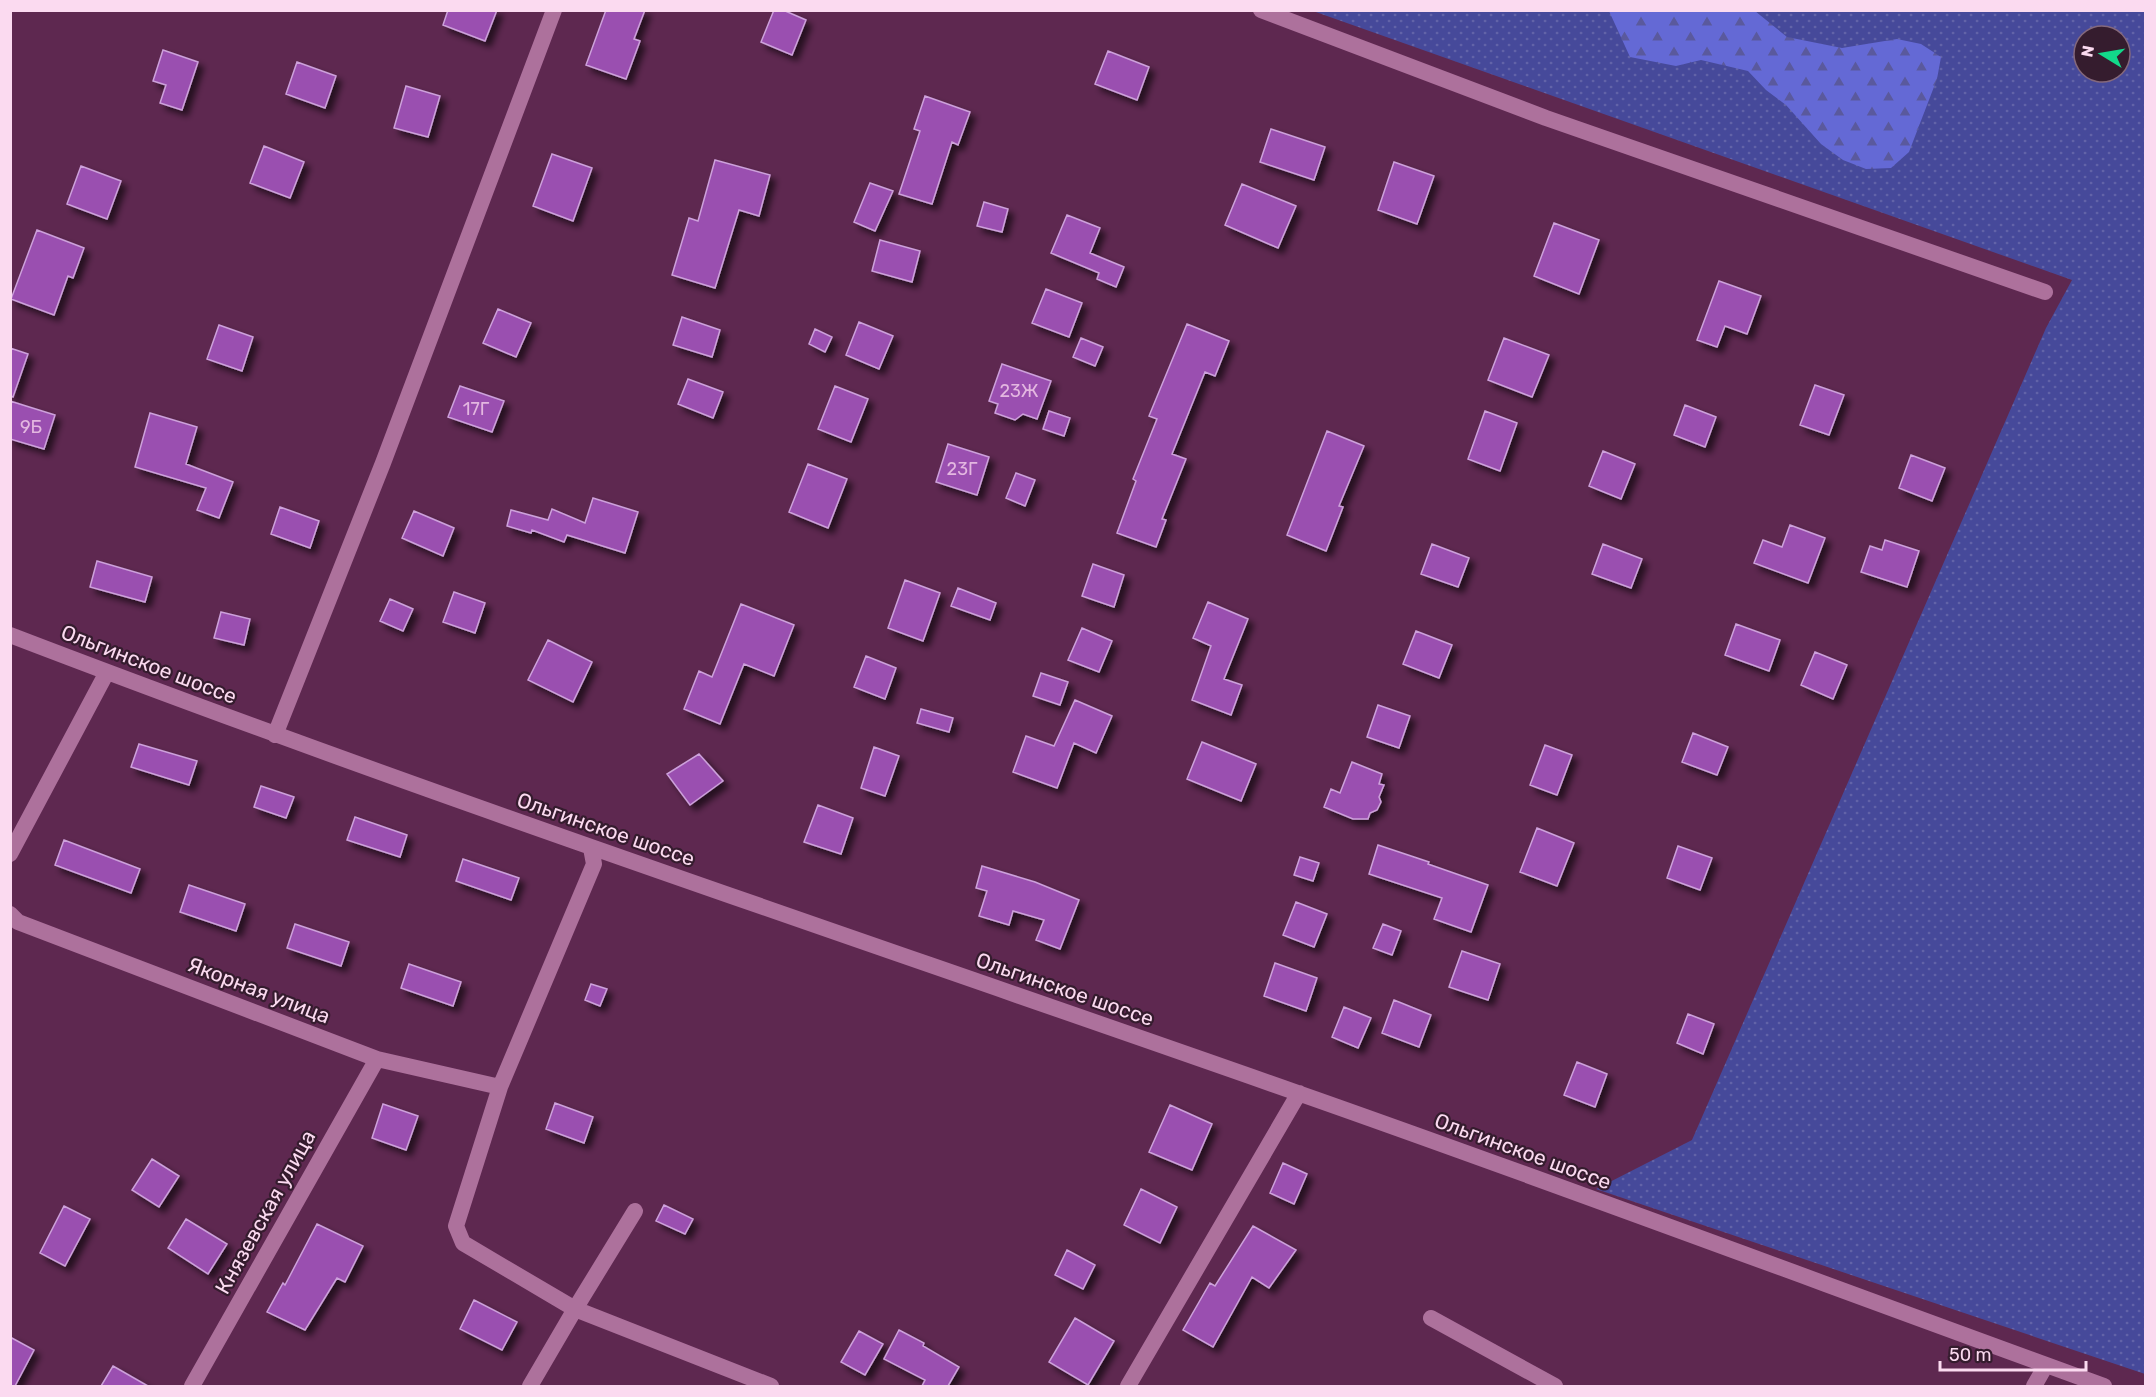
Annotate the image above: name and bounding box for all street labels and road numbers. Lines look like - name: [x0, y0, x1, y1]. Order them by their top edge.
- street label: Ольгинское шоссе: [58, 619, 240, 709]
- street label: Ольгинское шоссе: [514, 787, 698, 871]
- street label: Ольгинское шоссе: [973, 947, 1157, 1031]
- street label: Якорная улица: [184, 951, 334, 1029]
- street label: Ольгинское шоссе: [1431, 1107, 1615, 1195]
- street label: Князевская улица: [210, 1126, 320, 1298]

